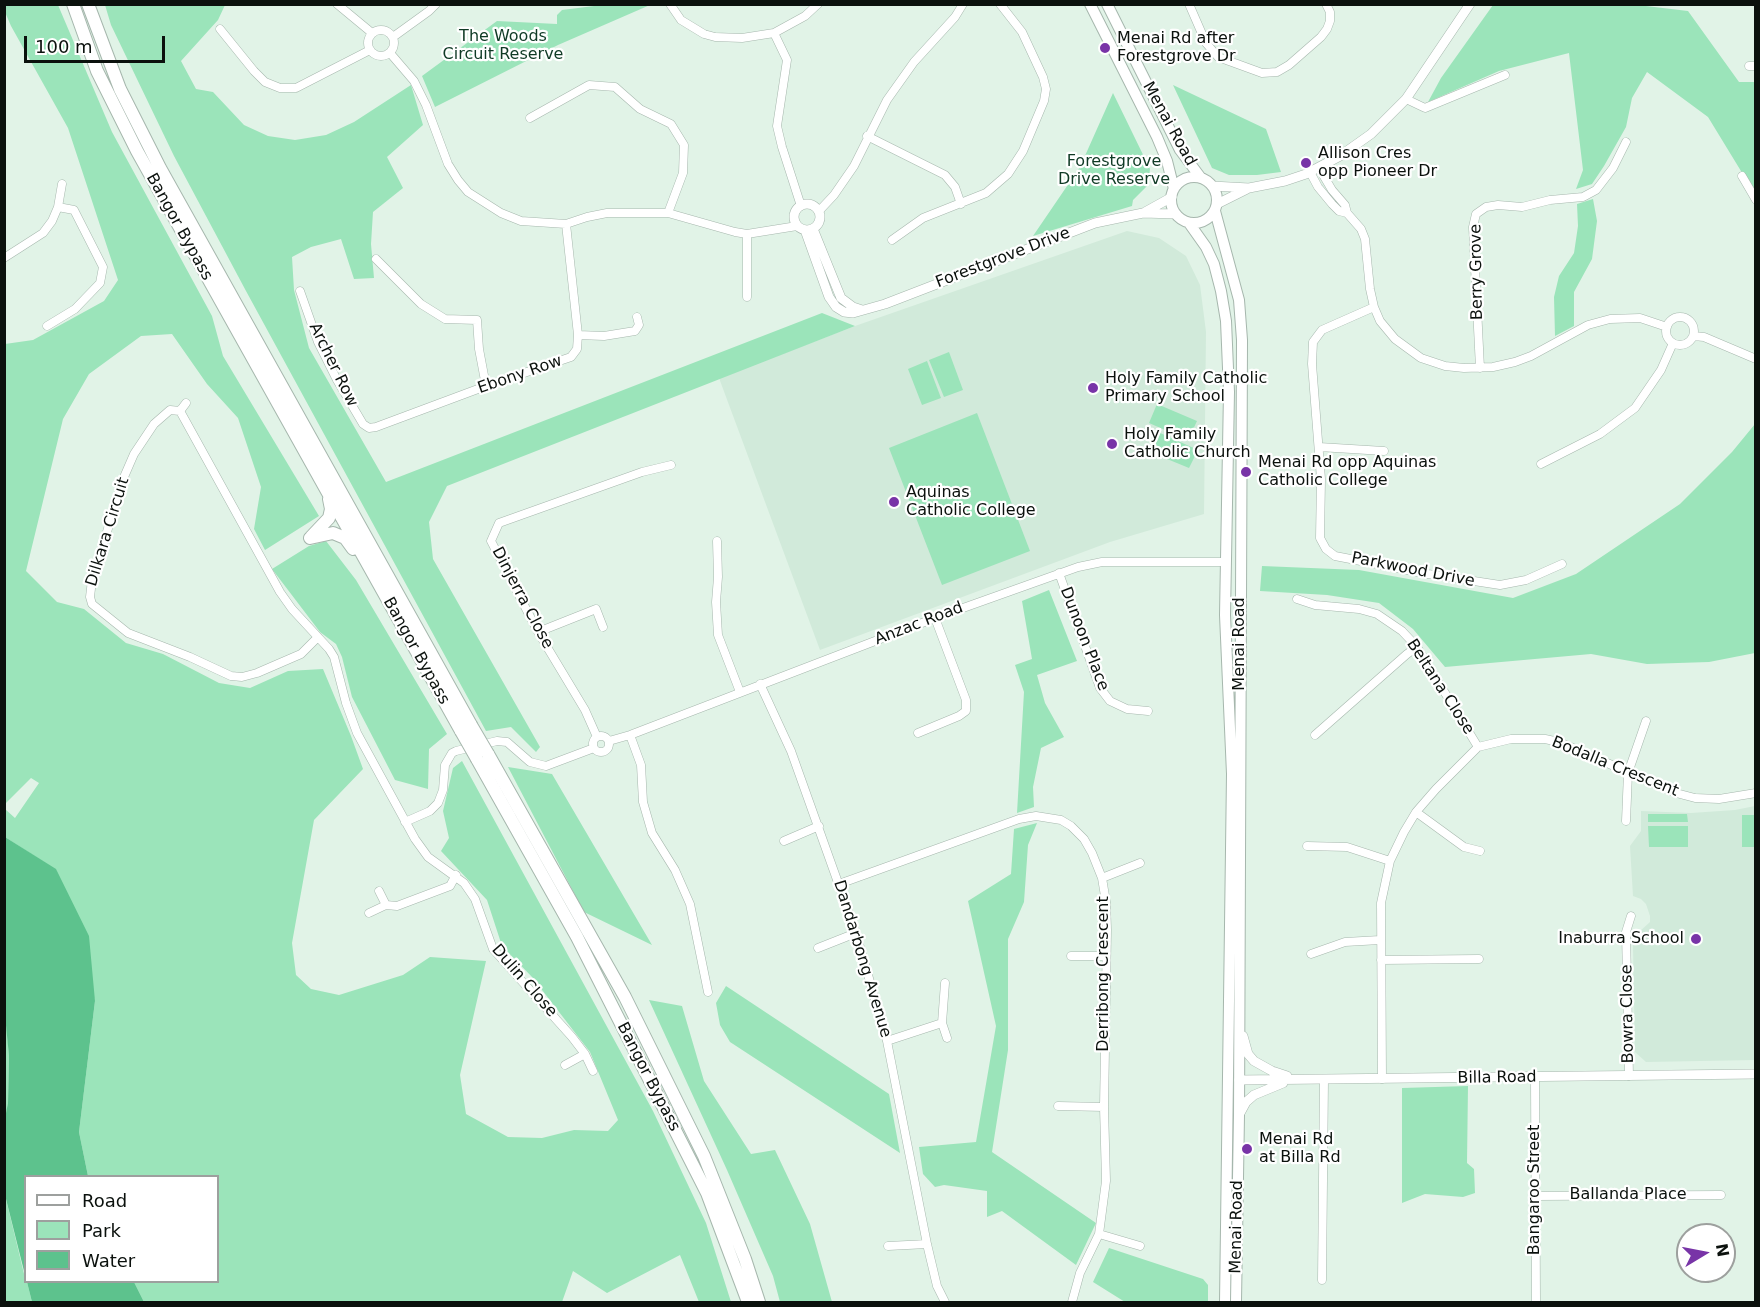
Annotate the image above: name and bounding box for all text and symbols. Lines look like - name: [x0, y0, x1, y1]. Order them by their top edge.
- scale bar: [27, 24, 168, 62]
- park label: The Woods Circuit Reserve: [443, 27, 563, 65]
- place label: Menai Rd after Forestgrove Dr: [1117, 29, 1236, 67]
- text: 100 m: [35, 36, 93, 57]
- marker: Menai Rd after Forestgrove Dr: [1098, 41, 1112, 55]
- street label: Menai Road: [1138, 79, 1200, 169]
- place label: Allison Cres opp Pioneer Dr: [1318, 144, 1437, 182]
- park label: Forestgrove Drive Reserve: [1058, 152, 1170, 190]
- marker: Allison Cres opp Pioneer Dr: [1299, 156, 1313, 170]
- street label: Bangor Bypass: [142, 170, 216, 284]
- street label: Forestgrove Drive: [933, 224, 1073, 292]
- street label: Berry Grove: [1467, 224, 1487, 320]
- street label: Archer Row: [304, 320, 362, 410]
- street label: Ebony Row: [475, 352, 565, 398]
- place label: Holy Family Catholic Primary School: [1105, 369, 1267, 407]
- marker: Holy Family Catholic Primary School: [1086, 381, 1100, 395]
- place label: Holy Family Catholic Church: [1124, 425, 1251, 463]
- marker: Holy Family Catholic Church: [1105, 437, 1119, 451]
- place label: Menai Rd opp Aquinas Catholic College: [1258, 453, 1436, 491]
- marker: Menai Rd opp Aquinas Catholic College: [1239, 465, 1253, 479]
- street label: Dilkara Circuit: [82, 475, 134, 589]
- place label: Aquinas Catholic College: [906, 483, 1036, 521]
- marker: Aquinas Catholic College: [887, 495, 901, 509]
- street label: Dinjerra Close: [487, 544, 557, 652]
- street label: Parkwood Drive: [1350, 549, 1476, 591]
- street label: Dunoon Place: [1055, 584, 1113, 694]
- street label: Bangor Bypass: [379, 594, 453, 708]
- street label: Menai Road: [1230, 597, 1250, 691]
- street label: Anzac Road: [872, 598, 966, 650]
- street label: Beltana Close: [1402, 636, 1478, 738]
- street label: Bodalla Crescent: [1549, 733, 1681, 801]
- street label: Dandarbong Avenue: [829, 878, 895, 1040]
- street label: Derribong Crescent: [1094, 896, 1114, 1052]
- place label: Inaburra School: [1558, 929, 1684, 949]
- marker: Inaburra School: [1689, 932, 1703, 946]
- street label: Dulin Close: [487, 941, 561, 1021]
- street label: Bowra Close: [1618, 964, 1638, 1064]
- street label: Bangor Bypass: [612, 1019, 684, 1135]
- street label: Billa Road: [1457, 1068, 1537, 1088]
- street label: Bangaroo Street: [1525, 1125, 1545, 1255]
- place label: Menai Rd at Billa Rd: [1259, 1130, 1341, 1168]
- marker: Menai Rd at Billa Rd: [1240, 1142, 1254, 1156]
- legend: [24, 1175, 219, 1283]
- street label: Menai Road: [1227, 1180, 1247, 1274]
- street label: Ballanda Place: [1569, 1185, 1687, 1205]
- text: Road: [82, 1190, 127, 1211]
- text: Park: [82, 1220, 121, 1241]
- north arrow: [1676, 1223, 1736, 1283]
- text: N: [1712, 1242, 1733, 1258]
- text: Water: [82, 1250, 135, 1271]

